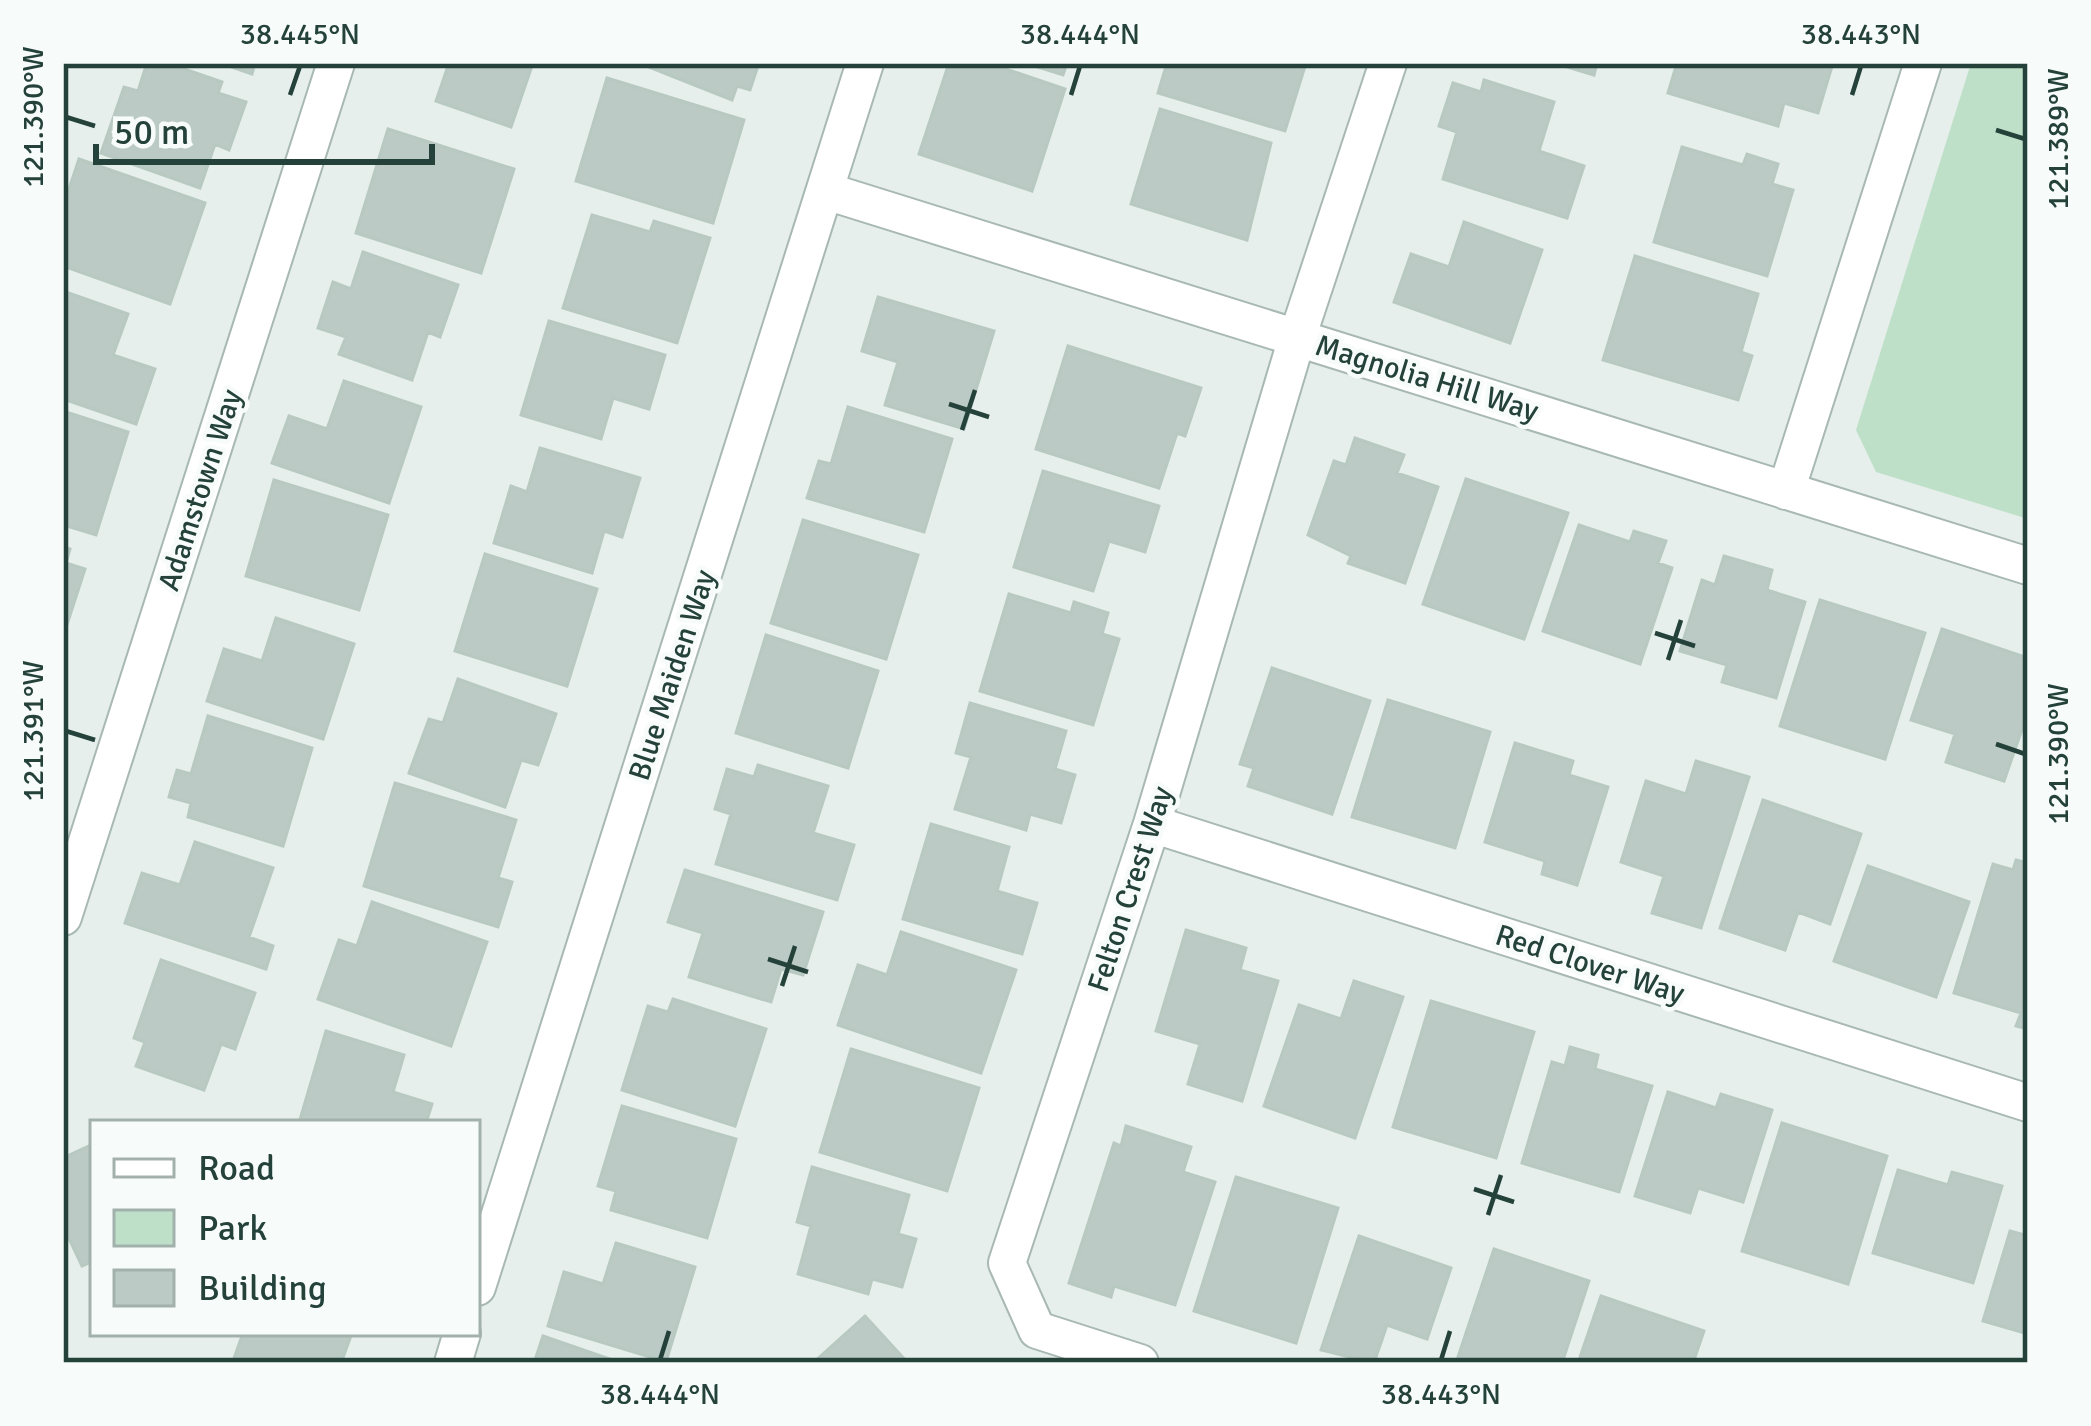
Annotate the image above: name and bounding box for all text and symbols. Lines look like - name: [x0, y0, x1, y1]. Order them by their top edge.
- text: 38.445°N: [240, 16, 360, 53]
- text: 38.444°N: [1020, 16, 1140, 53]
- text: 38.443°N: [1801, 16, 1921, 53]
- text: 121.390°W: [15, 46, 52, 188]
- text: 121.389°W: [2040, 68, 2077, 210]
- scale bar: [96, 90, 432, 164]
- text: 50 m: [114, 110, 190, 155]
- street label: Magnolia Hill Way: [1311, 327, 1543, 430]
- street label: Adamstown Way: [150, 385, 250, 596]
- street label: Blue Maiden Way: [621, 565, 724, 785]
- text: 121.391°W: [15, 660, 52, 802]
- text: 121.390°W: [2040, 683, 2077, 825]
- street label: Felton Crest Way: [1080, 782, 1181, 997]
- street label: Red Clover Way: [1491, 917, 1689, 1012]
- legend: [90, 1120, 480, 1336]
- text: Road: [198, 1146, 275, 1191]
- text: Park: [198, 1206, 267, 1251]
- text: Building: [198, 1266, 327, 1311]
- text: 38.444°N: [600, 1376, 720, 1413]
- text: 38.443°N: [1381, 1376, 1501, 1413]

